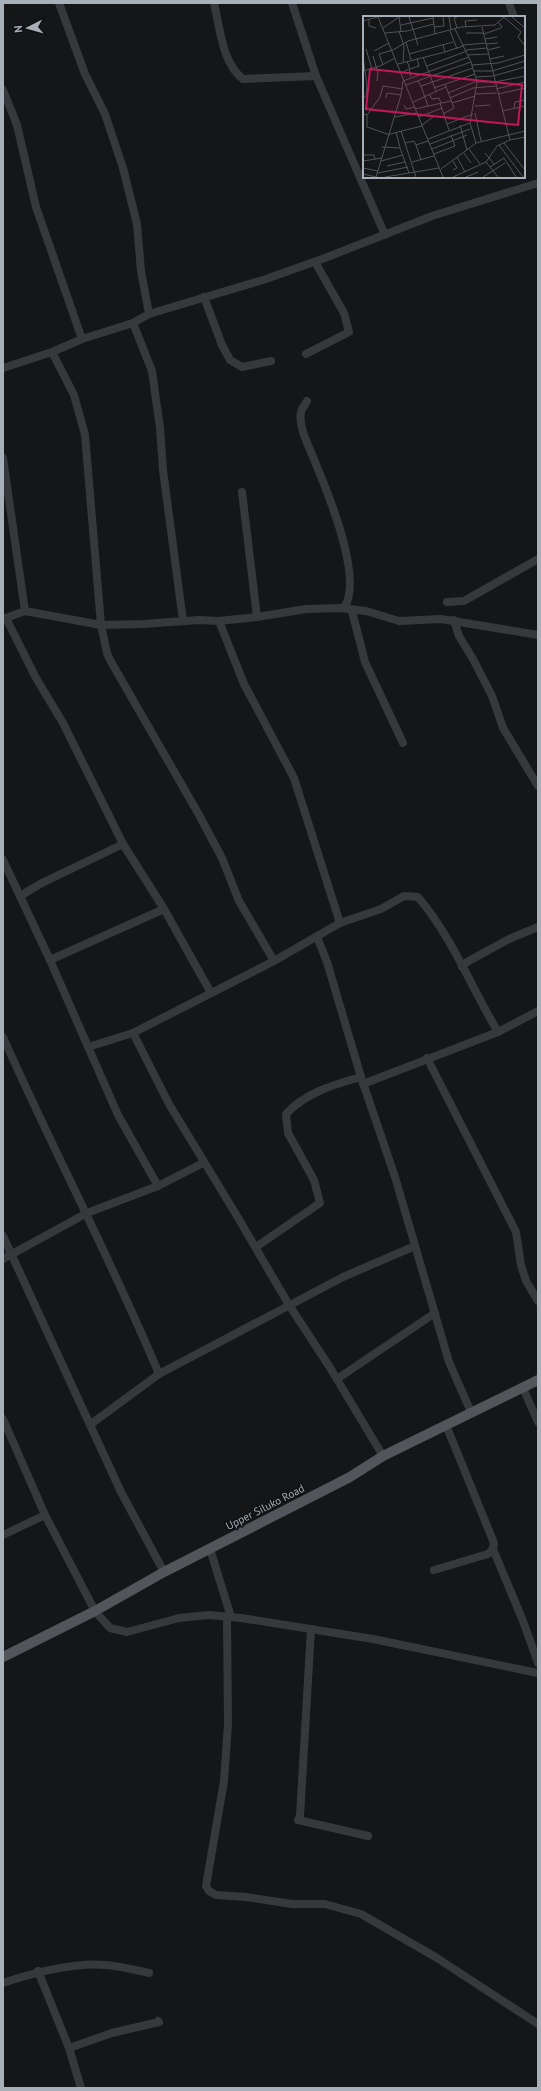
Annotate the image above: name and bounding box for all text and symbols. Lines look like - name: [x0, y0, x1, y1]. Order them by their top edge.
- north arrow: [8, 8, 48, 48]
- inset map: [363, 16, 525, 178]
- text: N: [11, 25, 25, 33]
- street label: Upper Siluko Road: [223, 1481, 307, 1533]

